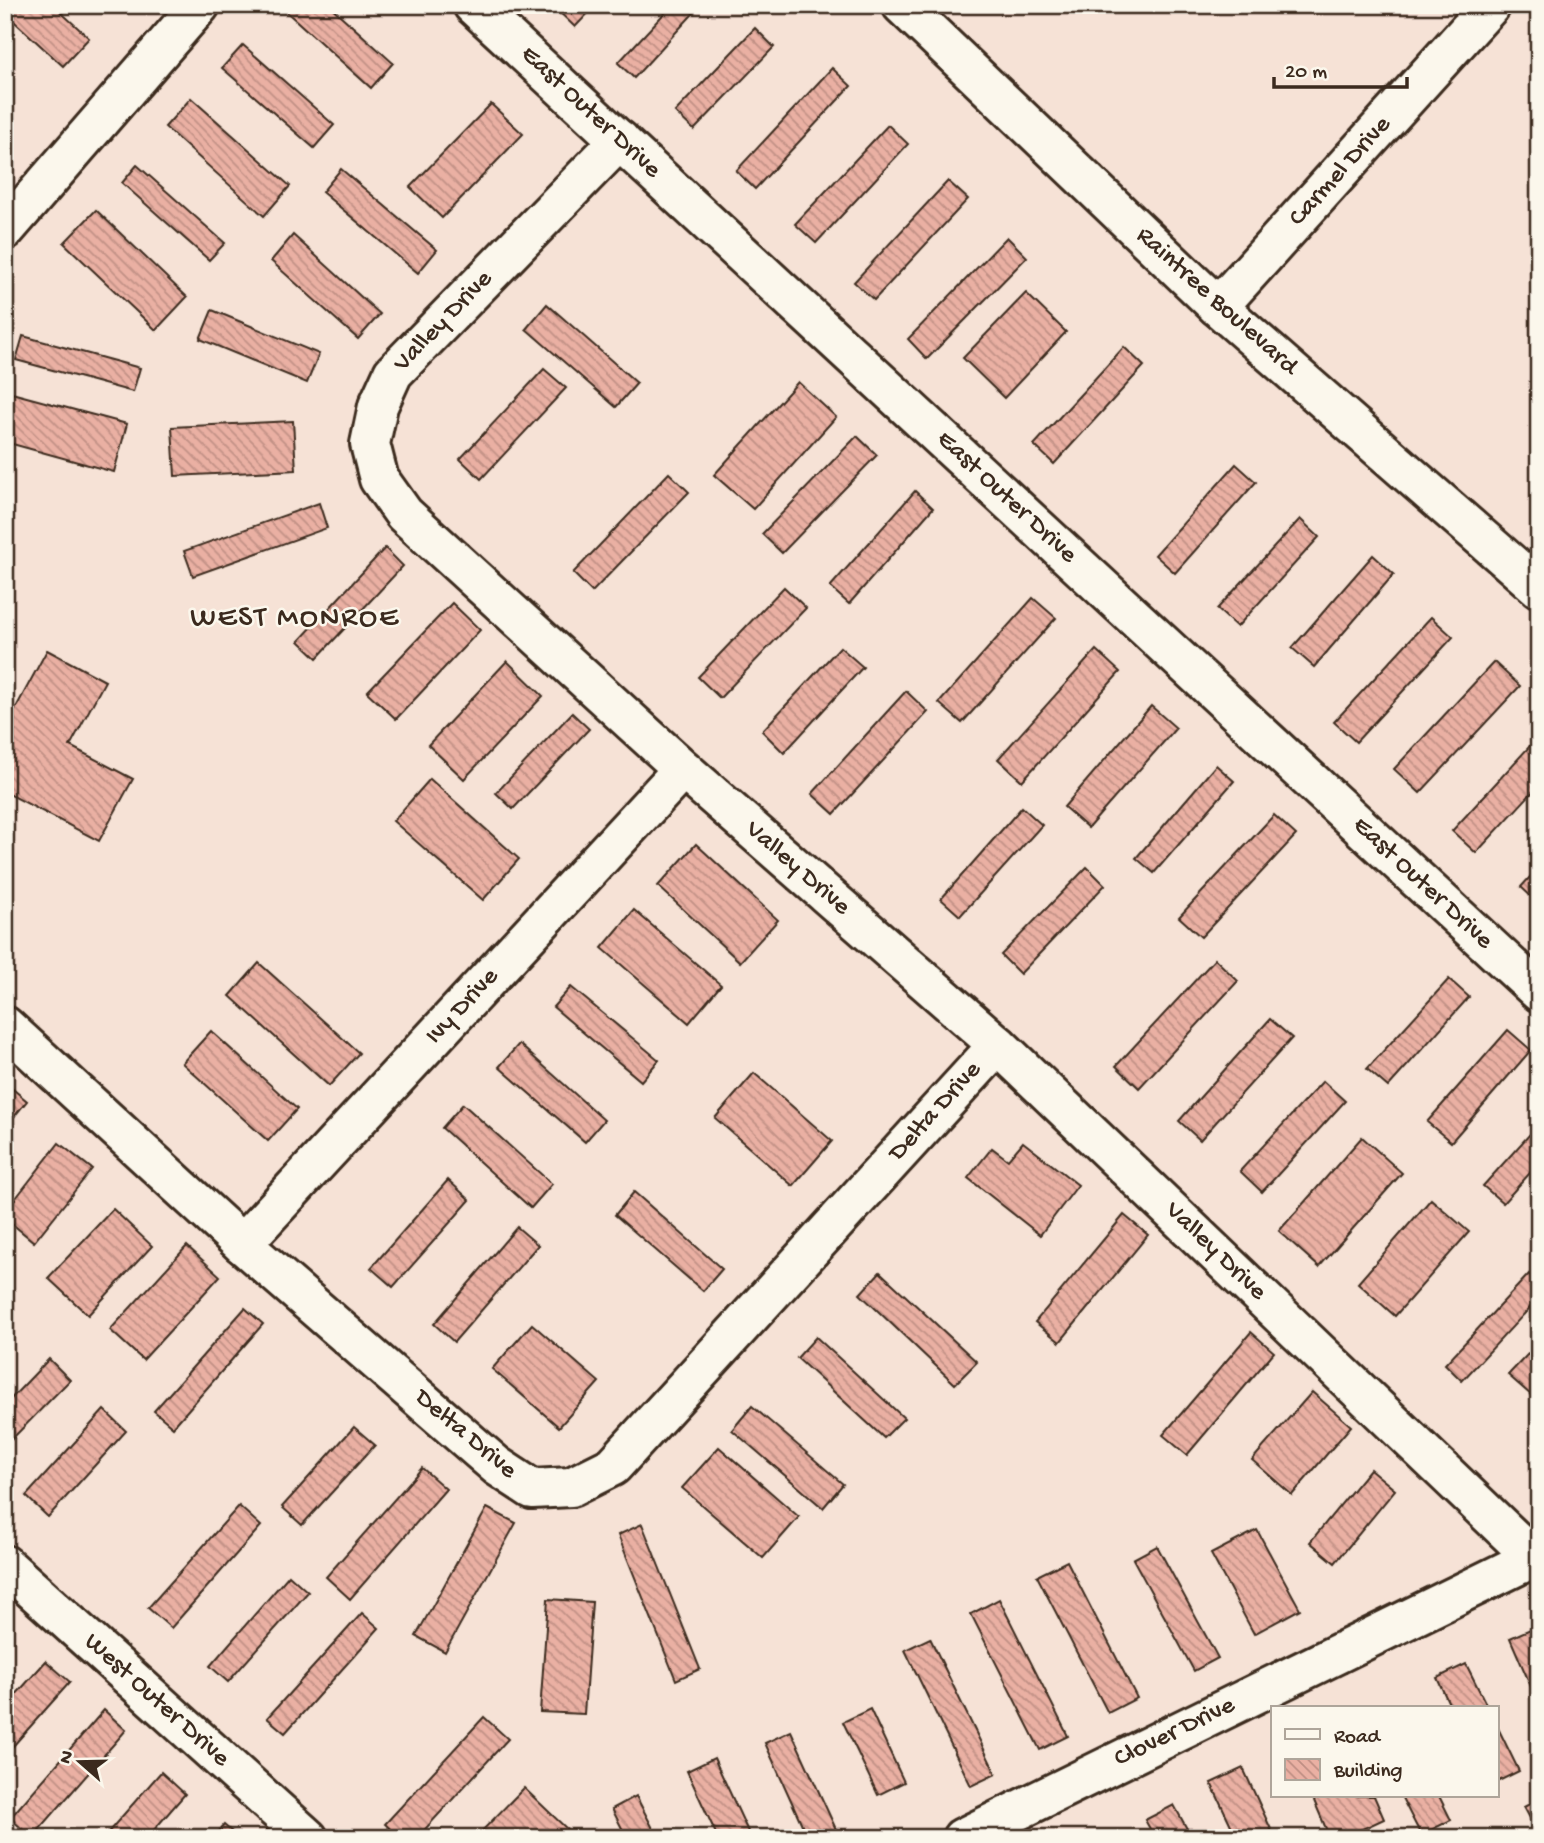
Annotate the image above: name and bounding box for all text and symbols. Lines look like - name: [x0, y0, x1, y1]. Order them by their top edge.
- street label: East Outer Drive: [513, 40, 667, 186]
- scale bar: [1274, 46, 1408, 90]
- text: 20 m: [1285, 61, 1327, 86]
- street label: Carmel Drive: [1283, 110, 1399, 234]
- street label: Raintree Boulevard: [1129, 221, 1305, 384]
- street label: Valley Drive: [387, 264, 500, 380]
- street label: East Outer Drive: [929, 425, 1083, 571]
- district label: WEST MONROE: [190, 602, 400, 637]
- street label: East Outer Drive: [1345, 811, 1499, 957]
- street label: Valley Drive: [737, 814, 856, 924]
- street label: Ivy Drive: [420, 962, 507, 1052]
- street label: Delta Drive: [882, 1055, 989, 1170]
- street label: Valley Drive: [1157, 1195, 1273, 1308]
- street label: Delta Drive: [406, 1382, 523, 1487]
- street label: West Outer Drive: [77, 1627, 236, 1775]
- street label: Clover Drive: [1110, 1690, 1241, 1775]
- legend: [1271, 1706, 1498, 1798]
- text: Road: [1334, 1726, 1382, 1751]
- north arrow: [46, 1728, 116, 1798]
- text: N: [54, 1748, 80, 1767]
- text: Building: [1333, 1760, 1403, 1785]

